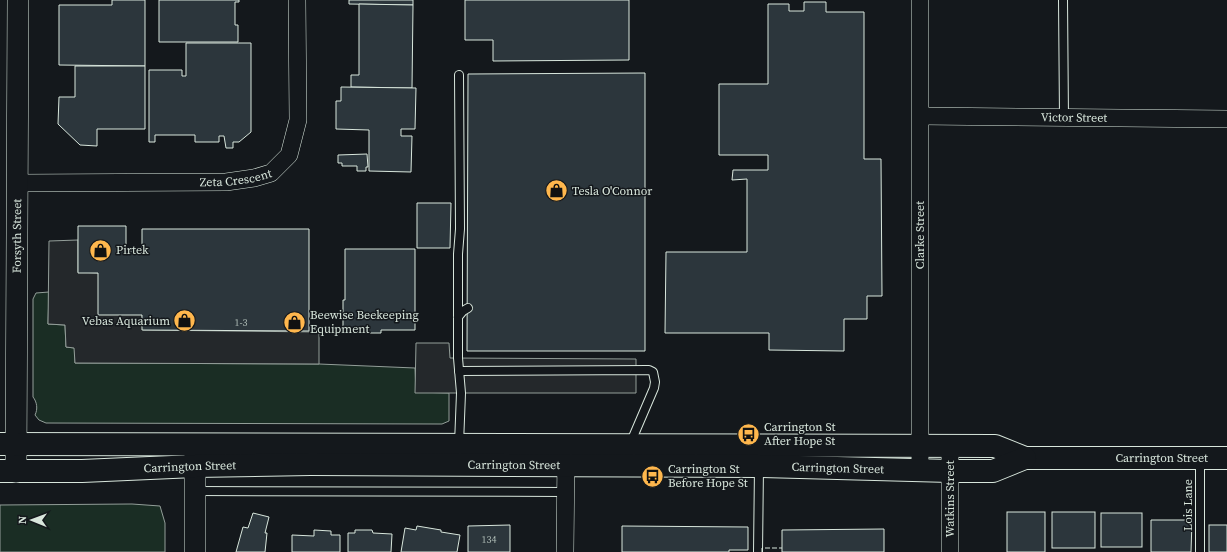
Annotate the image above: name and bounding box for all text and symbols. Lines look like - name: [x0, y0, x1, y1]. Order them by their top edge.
- street label: Victor Street: [1041, 109, 1107, 126]
- street label: Zeta Crescent: [200, 165, 274, 190]
- shop icon: Tesla O'Connor: [543, 178, 569, 204]
- place label: Tesla O'Connor: [572, 183, 652, 199]
- street label: Forsyth Street: [9, 199, 25, 273]
- street label: Clarke Street: [912, 201, 928, 269]
- shop icon: Pirtek: [88, 237, 114, 263]
- place label: Pirtek: [116, 242, 149, 258]
- place label: Beewise Beekeeping Equipment: [310, 307, 419, 337]
- shop icon: Vebas Aquarium: [172, 308, 198, 334]
- shop icon: Beewise Beekeeping Equipment: [282, 309, 308, 335]
- place label: Vebas Aquarium: [82, 313, 170, 329]
- house number: 1-3: [234, 316, 248, 329]
- place label: Carrington St After Hope St: [764, 419, 835, 449]
- bus stop icon: Carrington St After Hope St: [736, 421, 762, 447]
- street label: Carrington Street: [1115, 450, 1208, 466]
- street label: Carrington Street: [143, 457, 236, 476]
- street label: Carrington Street: [468, 457, 560, 473]
- street label: Carrington Street: [791, 459, 884, 477]
- street label: Watkins Street: [942, 460, 958, 538]
- place label: Carrington St Before Hope St: [668, 461, 748, 491]
- bus stop icon: Carrington St Before Hope St: [639, 463, 665, 489]
- street label: Lois Lane: [1180, 479, 1196, 531]
- north arrow: [12, 500, 52, 540]
- text: N: [15, 516, 30, 524]
- house number: 134: [482, 533, 497, 546]

